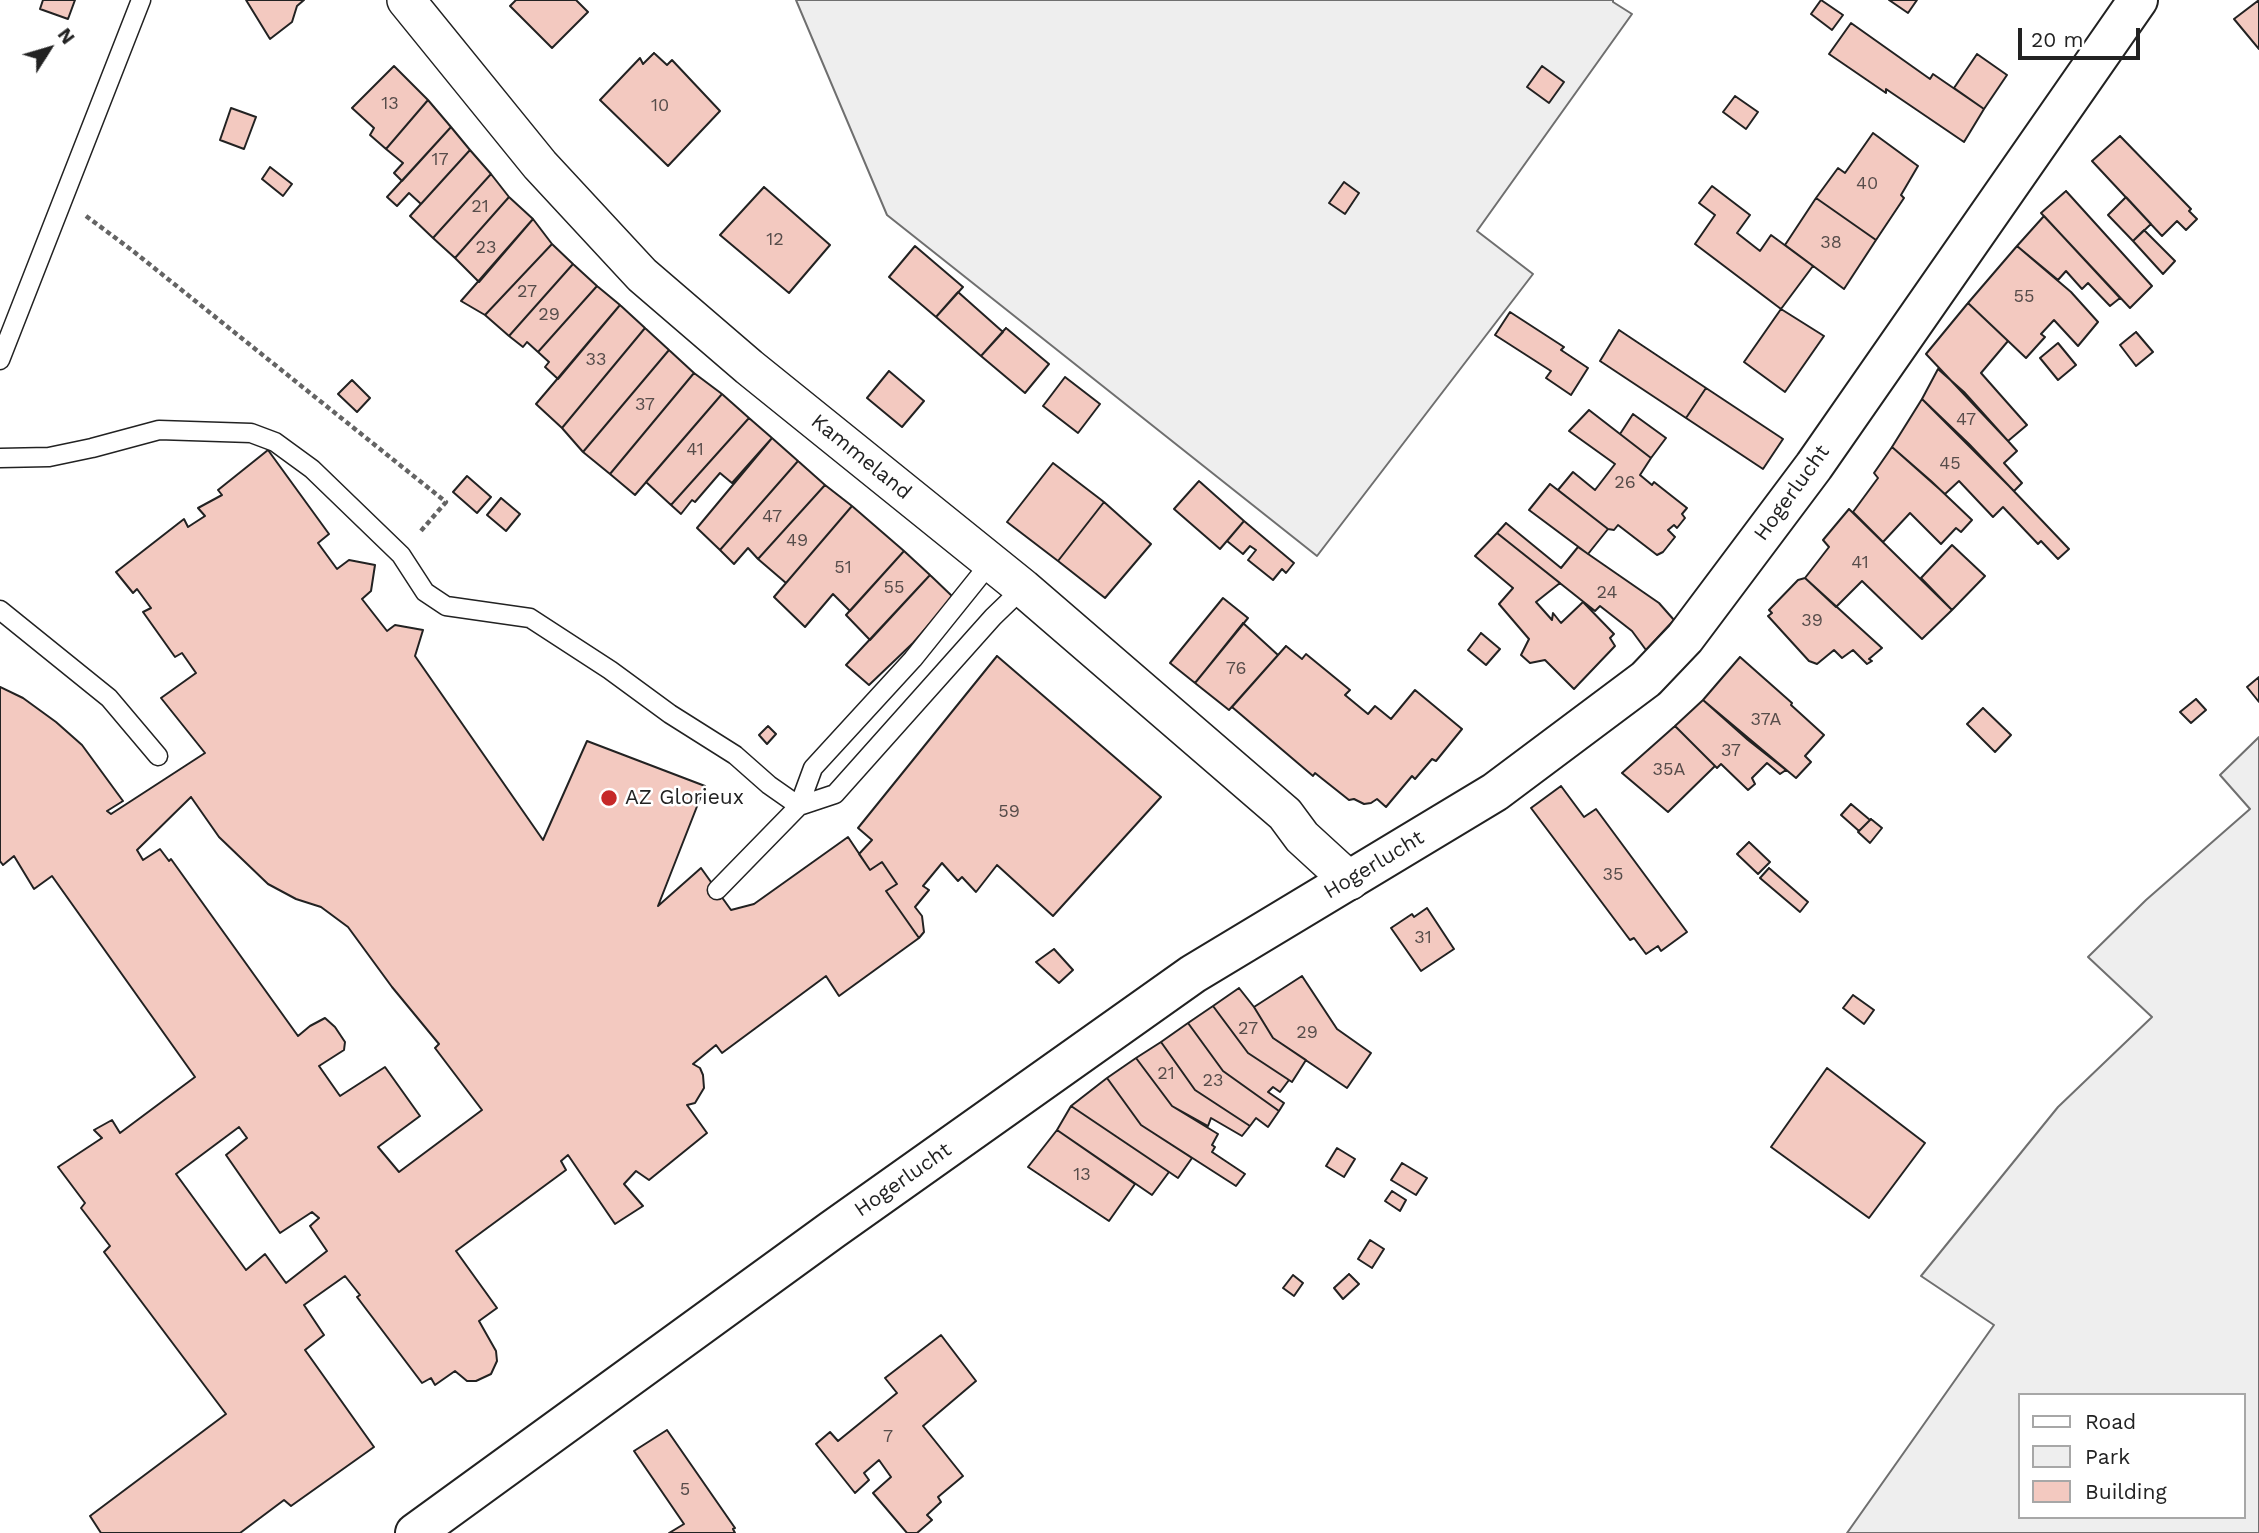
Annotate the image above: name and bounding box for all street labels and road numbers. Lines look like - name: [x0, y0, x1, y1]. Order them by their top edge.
- street label: Kammeland: [806, 409, 916, 505]
- street label: Hogerlucht: [1749, 440, 1835, 546]
- street label: Hogerlucht: [1319, 825, 1429, 905]
- street label: Hogerlucht: [850, 1137, 956, 1223]

